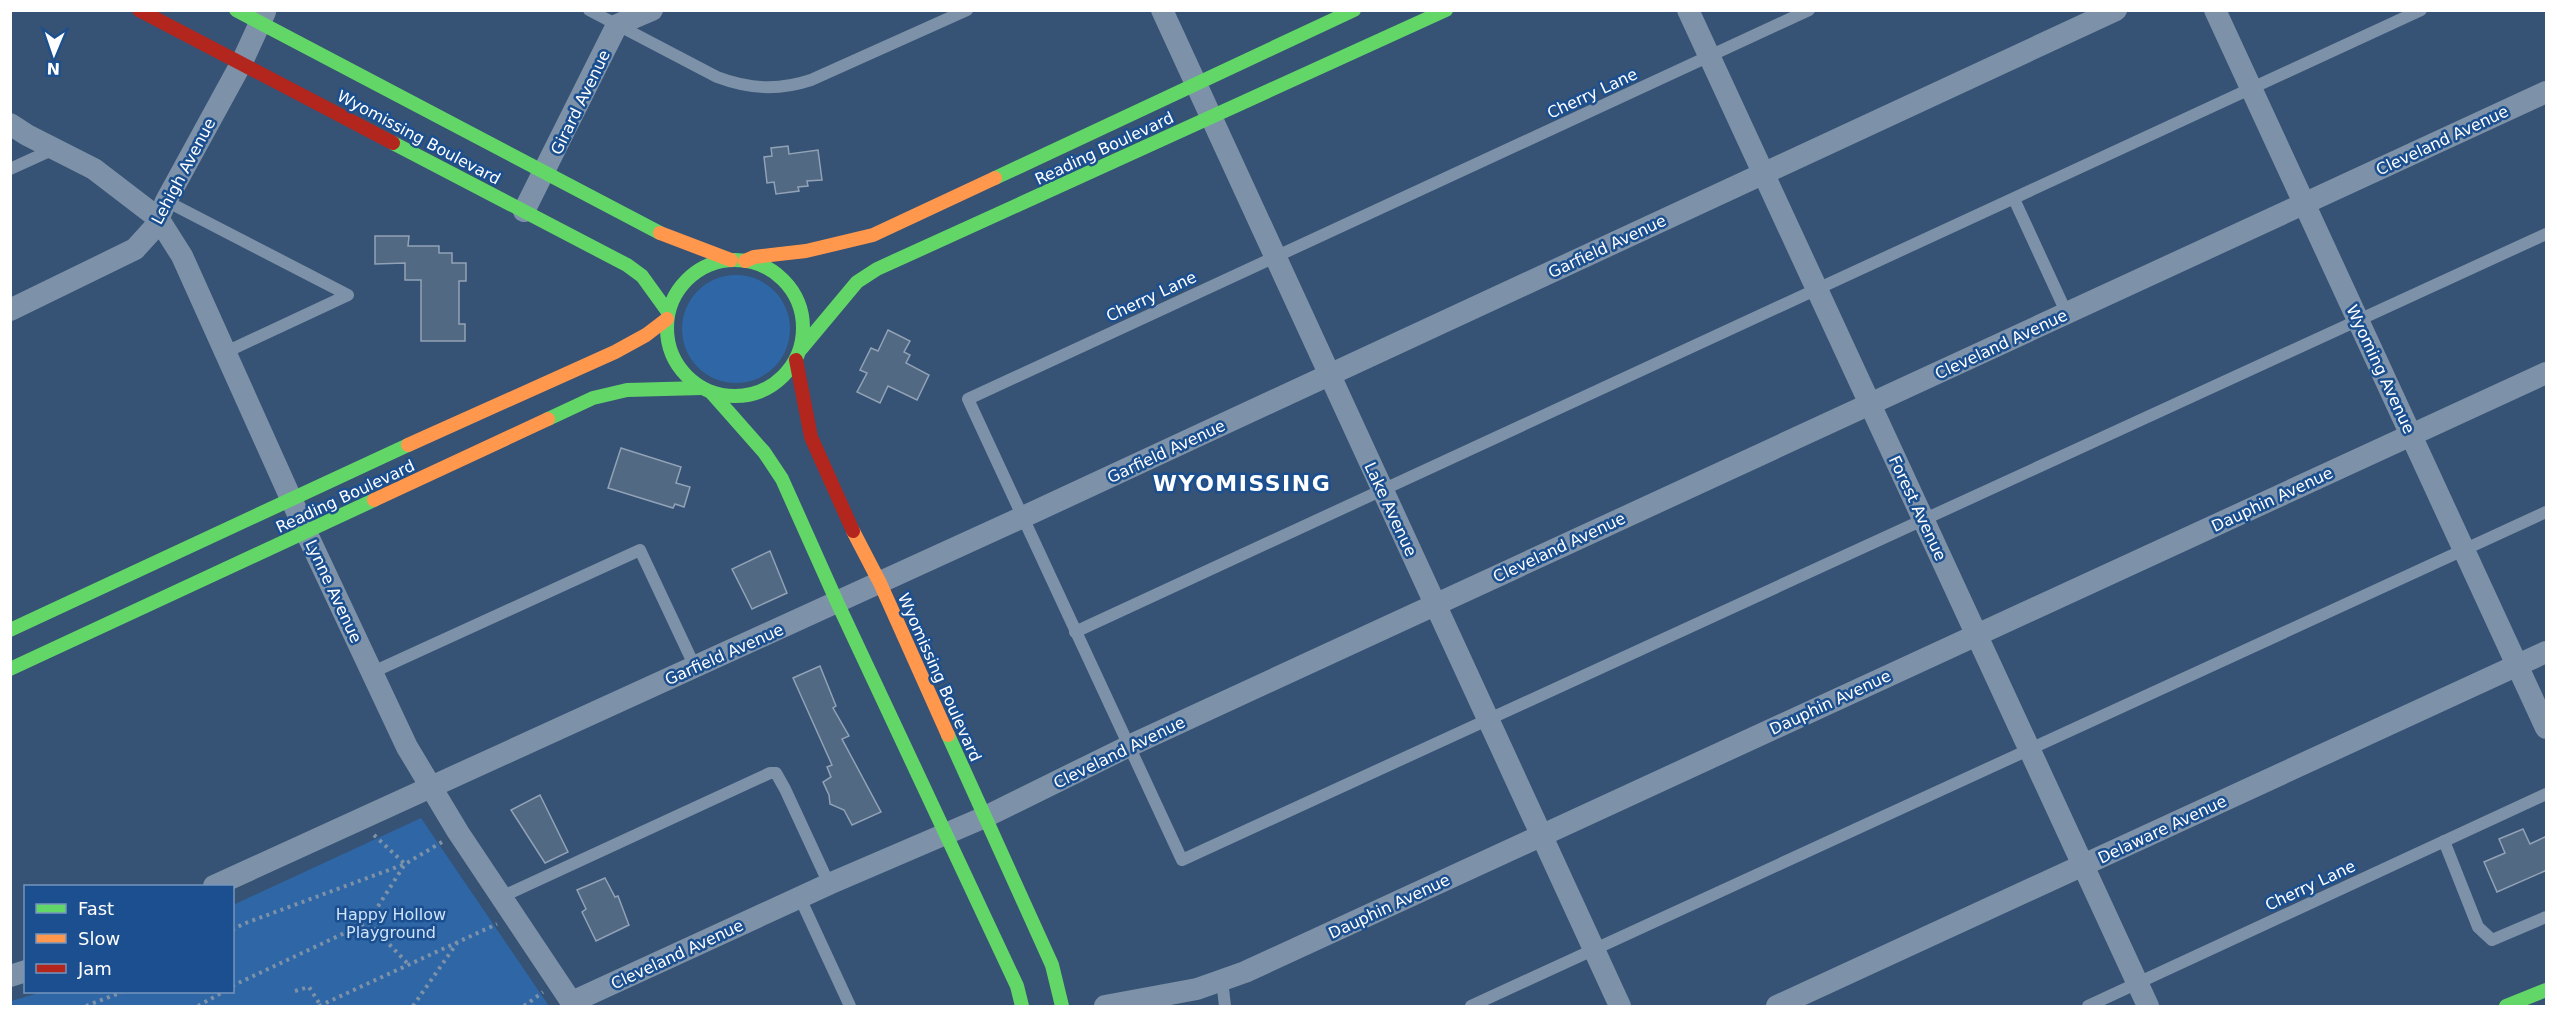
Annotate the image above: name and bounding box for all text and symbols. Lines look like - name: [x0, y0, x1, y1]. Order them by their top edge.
- north arrow: [24, 24, 84, 84]
- street label: Girard Avenue: [547, 47, 614, 158]
- text: N: [46, 59, 61, 78]
- street label: Cherry Lane: [1544, 64, 1640, 123]
- street label: Wyomissing Boulevard: [334, 86, 504, 189]
- street label: Cleveland Avenue: [2373, 101, 2511, 179]
- street label: Reading Boulevard: [1032, 108, 1177, 189]
- street label: Lehigh Avenue: [147, 115, 220, 228]
- street label: Garfield Avenue: [1545, 211, 1669, 282]
- street label: Cherry Lane: [1103, 267, 1199, 326]
- street label: Wyoming Avenue: [2342, 302, 2419, 437]
- street label: Cleveland Avenue: [1932, 305, 2070, 383]
- street label: Garfield Avenue: [1104, 416, 1228, 487]
- street label: Forest Avenue: [1885, 453, 1950, 564]
- street label: Reading Boulevard: [273, 456, 418, 537]
- street label: Lake Avenue: [1360, 459, 1421, 559]
- street label: Dauphin Avenue: [2209, 463, 2336, 536]
- district label: WYOMISSING: [1153, 471, 1331, 496]
- street label: Cleveland Avenue: [1490, 508, 1628, 586]
- street label: Lynne Avenue: [301, 537, 366, 646]
- street label: Wyomissing Boulevard: [894, 590, 985, 764]
- street label: Garfield Avenue: [662, 620, 786, 689]
- street label: Dauphin Avenue: [1767, 666, 1894, 739]
- street label: Cleveland Avenue: [1050, 712, 1188, 793]
- street label: Delaware Avenue: [2095, 791, 2230, 868]
- street label: Cherry Lane: [2262, 856, 2358, 915]
- street label: Dauphin Avenue: [1326, 870, 1453, 943]
- legend: [24, 885, 234, 993]
- text: Fast: [78, 898, 114, 919]
- park label: Happy Hollow Playground: [336, 905, 446, 942]
- street label: Cleveland Avenue: [608, 915, 746, 993]
- text: Slow: [78, 928, 120, 949]
- text: Jam: [77, 958, 112, 979]

